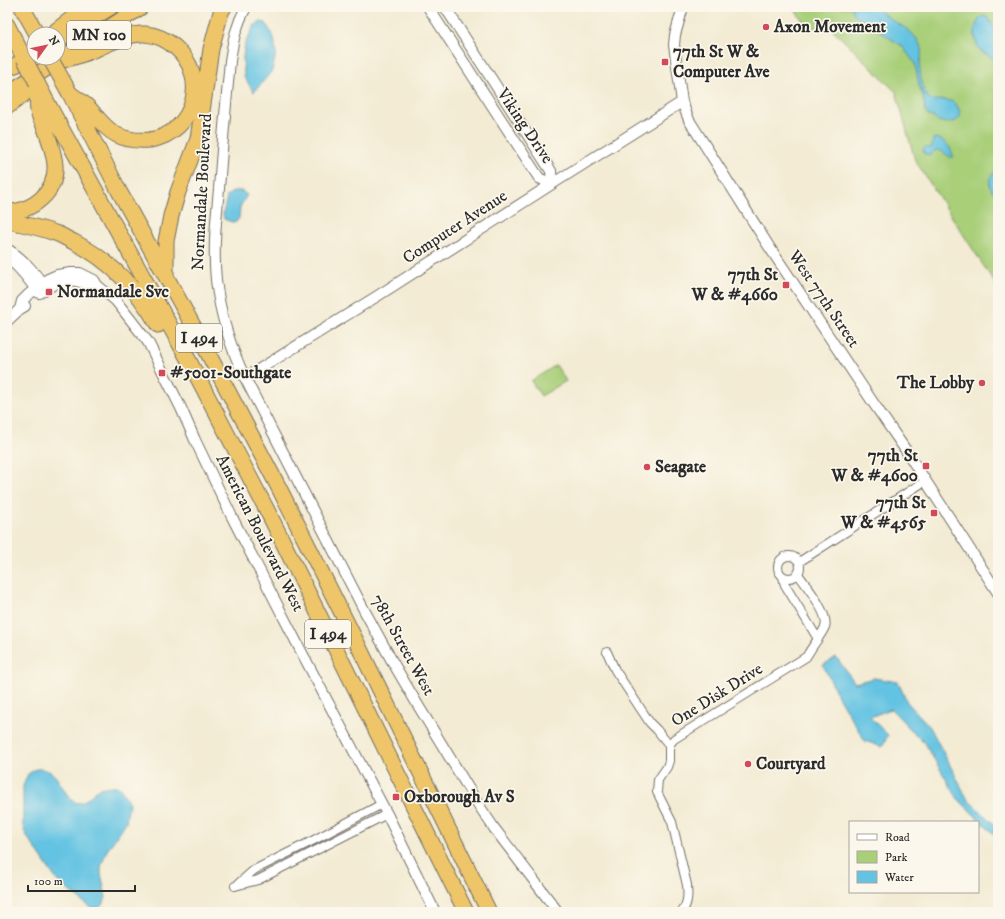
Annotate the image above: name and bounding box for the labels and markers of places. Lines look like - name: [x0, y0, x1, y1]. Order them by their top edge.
- place label: Axon Movement: [773, 16, 886, 38]
- marker: Axon Movement: [761, 22, 771, 32]
- place label: 77th St W & Computer Ave: [673, 41, 770, 83]
- marker: 77th St W & Computer Ave: [660, 57, 670, 67]
- place label: 77th St W & #4660: [691, 264, 779, 306]
- marker: 77th St W & #4660: [781, 280, 791, 290]
- place label: Normandale Svc: [57, 281, 170, 303]
- marker: Normandale Svc: [44, 287, 54, 297]
- place label: #5001-Southgate: [170, 362, 291, 384]
- marker: #5001-Southgate: [157, 368, 167, 378]
- place label: The Lobby: [896, 372, 975, 394]
- marker: The Lobby: [977, 378, 987, 388]
- place label: 77th St W & #4600: [830, 445, 919, 487]
- place label: Seagate: [655, 456, 706, 478]
- marker: 77th St W & #4600: [921, 461, 931, 471]
- marker: Seagate: [642, 462, 652, 472]
- place label: 77th St W & #4565: [840, 492, 927, 534]
- marker: 77th St W & #4565: [929, 508, 939, 518]
- place label: Courtyard: [756, 753, 826, 775]
- marker: Courtyard: [743, 759, 753, 769]
- place label: Oxborough Av S: [404, 786, 515, 808]
- marker: Oxborough Av S: [391, 792, 401, 802]

